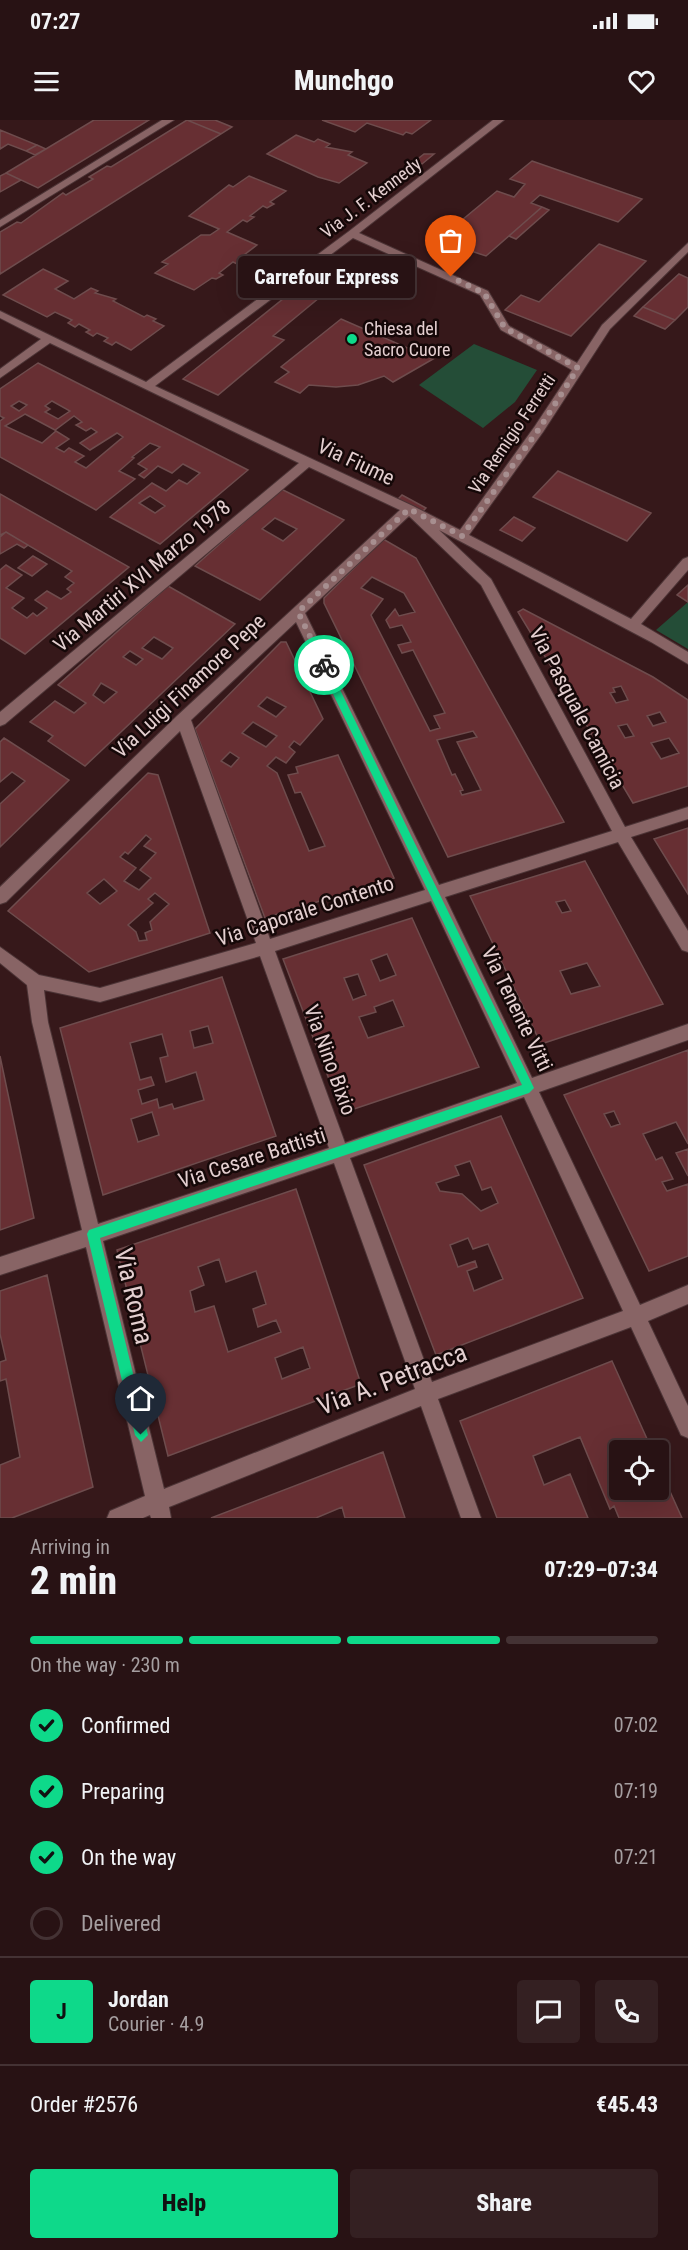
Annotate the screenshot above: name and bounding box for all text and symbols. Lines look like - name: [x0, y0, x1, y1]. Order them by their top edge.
- text: 07:27: [30, 9, 81, 34]
- icon: menu: [30, 65, 63, 98]
- text: Munchgo: [294, 65, 394, 97]
- icon: heart: [625, 65, 658, 98]
- street label: Via J. F. Kennedy: [316, 153, 425, 242]
- pin: [425, 215, 476, 277]
- icon: bag: [434, 224, 467, 257]
- callout: Carrefour Express: [238, 256, 415, 298]
- text: Carrefour Express: [254, 265, 399, 289]
- place label: Chiesa del Sacro Cuore: [364, 318, 450, 360]
- marker: Chiesa del Sacro Cuore: [345, 332, 359, 346]
- street label: Via Remigio Ferretti: [464, 370, 559, 498]
- street label: Via Fiume: [314, 434, 398, 490]
- street label: Via Martiri XVI Marzo 1978: [49, 495, 235, 657]
- street label: Via Luigi Finamore Pepe: [108, 609, 270, 763]
- street label: Via Pasquale Camicia: [524, 623, 630, 793]
- courier: [294, 635, 354, 695]
- icon: bike: [308, 649, 341, 682]
- street label: Via Caporale Contento: [213, 871, 397, 951]
- street label: Via Tenente Vitti: [476, 943, 558, 1075]
- street label: Via Nino Bixio: [299, 1002, 361, 1118]
- street label: Via Cesare Battisti: [175, 1123, 329, 1193]
- street label: Via Roma: [108, 1245, 160, 1347]
- street label: Via A. Petracca: [313, 1337, 471, 1421]
- pin: [115, 1373, 166, 1435]
- icon: home: [124, 1382, 157, 1415]
- map controls: [609, 1440, 669, 1500]
- button: locate: [609, 1440, 669, 1500]
- text: Arriving in: [30, 1535, 110, 1559]
- text: 07:29–07:34: [544, 1557, 658, 1582]
- text: 2 min: [30, 1558, 117, 1604]
- text: On the way · 230 m: [30, 1653, 180, 1677]
- icon: check: [30, 1709, 63, 1742]
- text: Confirmed: [81, 1713, 170, 1738]
- text: 07:02: [614, 1713, 658, 1737]
- icon: check: [30, 1775, 63, 1808]
- text: Preparing: [81, 1779, 165, 1804]
- text: 07:19: [614, 1779, 658, 1803]
- icon: check: [30, 1841, 63, 1874]
- text: On the way: [81, 1845, 176, 1870]
- text: 07:21: [614, 1845, 658, 1869]
- text: Delivered: [81, 1911, 161, 1936]
- button: chat: [517, 1980, 580, 2043]
- button: phone: [595, 1980, 658, 2043]
- text: Jordan: [108, 1987, 169, 2012]
- text: J: [56, 1999, 67, 2024]
- text: Courier · 4.9: [108, 2012, 204, 2036]
- text: Order #2576: [30, 2092, 138, 2117]
- text: €45.43: [596, 2092, 658, 2117]
- button: Help: [30, 2169, 338, 2238]
- button: Share: [350, 2169, 658, 2238]

